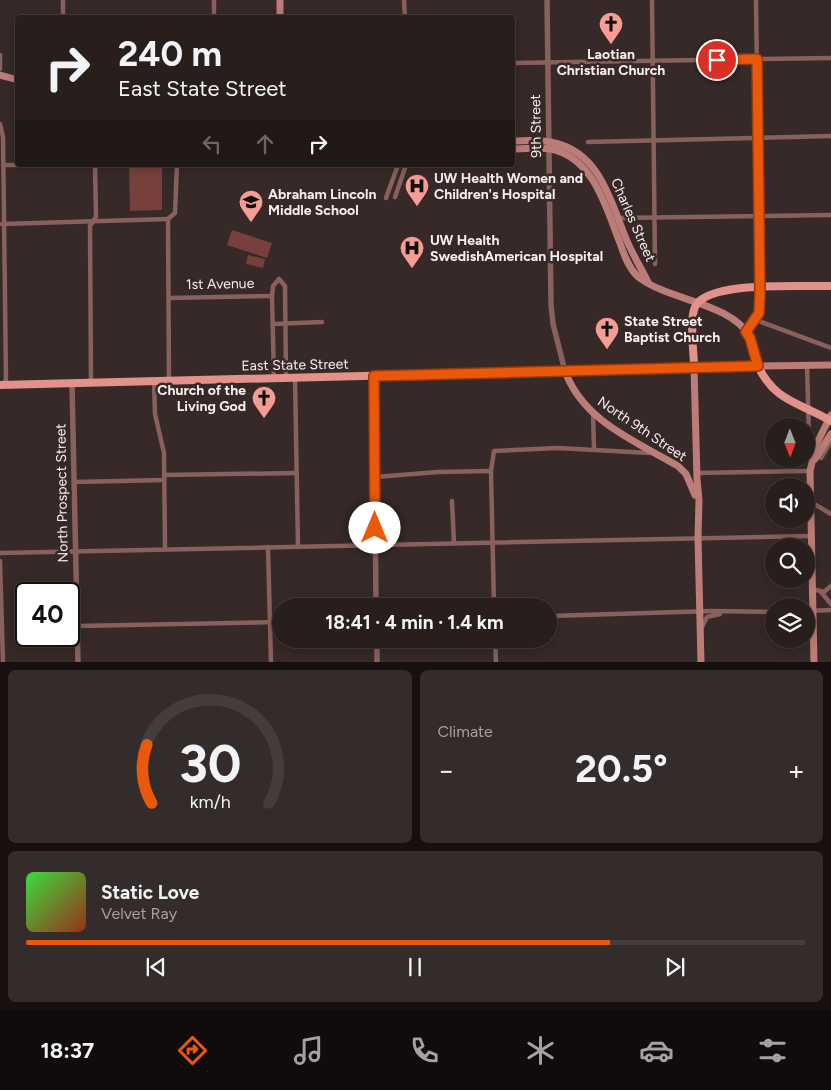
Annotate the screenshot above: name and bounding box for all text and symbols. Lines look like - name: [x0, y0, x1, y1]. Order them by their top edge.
- church icon: Laotian Christian Church: [598, 11, 624, 45]
- text: 240 m: [118, 33, 222, 75]
- icon: right: [35, 35, 100, 100]
- pin: [696, 39, 738, 81]
- place label: Laotian Christian Church: [557, 46, 665, 79]
- icon: arrive: [703, 46, 731, 74]
- text: East State Street: [118, 75, 287, 102]
- street label: 9th Street: [527, 94, 545, 158]
- icon: left: [198, 130, 226, 158]
- icon: ahead: [251, 130, 279, 158]
- icon: right: [304, 130, 332, 158]
- place label: UW Health Women and Children's Hospital: [434, 170, 583, 203]
- hospital icon: UW Health Women and Children's Hospital: [404, 173, 430, 207]
- street label: Charles Street: [607, 176, 659, 264]
- place label: Abraham Lincoln Middle School: [268, 186, 376, 219]
- school or university icon: Abraham Lincoln Middle School: [238, 189, 264, 223]
- place label: UW Health SwedishAmerican Hospital: [430, 232, 603, 265]
- hospital icon: UW Health SwedishAmerican Hospital: [399, 235, 425, 269]
- street label: 1st Avenue: [186, 275, 255, 293]
- place label: State Street Baptist Church: [624, 313, 720, 346]
- church icon: State Street Baptist Church: [594, 316, 620, 350]
- street label: East State Street: [241, 356, 349, 374]
- place label: Church of the Living God: [157, 382, 246, 415]
- church icon: Church of the Living God: [251, 385, 277, 419]
- street label: North 9th Street: [594, 393, 690, 465]
- north arrow: [765, 418, 815, 468]
- map controls: [765, 418, 815, 648]
- street label: North Prospect Street: [52, 423, 72, 563]
- button: sound: [765, 478, 815, 528]
- position arrow: [348, 501, 400, 553]
- button: search: [765, 538, 815, 588]
- speed limit sign: 40: [15, 582, 80, 647]
- button: layers: [765, 598, 815, 648]
- text: 18:41 · 4 min · 1.4 km: [325, 611, 504, 634]
- text: Climate: [438, 722, 493, 741]
- text: 30: [178, 733, 241, 795]
- text: 20.5°: [575, 746, 668, 792]
- text: −: [438, 753, 455, 787]
- text: +: [788, 753, 805, 787]
- text: km/h: [189, 791, 230, 812]
- text: Static Love: [101, 881, 199, 904]
- text: Velvet Ray: [101, 904, 177, 923]
- icon: previous: [142, 953, 170, 981]
- icon: pause: [401, 953, 429, 981]
- icon: next: [661, 953, 689, 981]
- icon: directions: [175, 1033, 210, 1068]
- icon: music: [291, 1033, 326, 1068]
- icon: phone: [407, 1033, 442, 1068]
- icon: climate: [523, 1033, 558, 1068]
- icon: car: [639, 1033, 674, 1068]
- icon: filters: [755, 1033, 790, 1068]
- text: 18:37: [41, 1037, 94, 1064]

